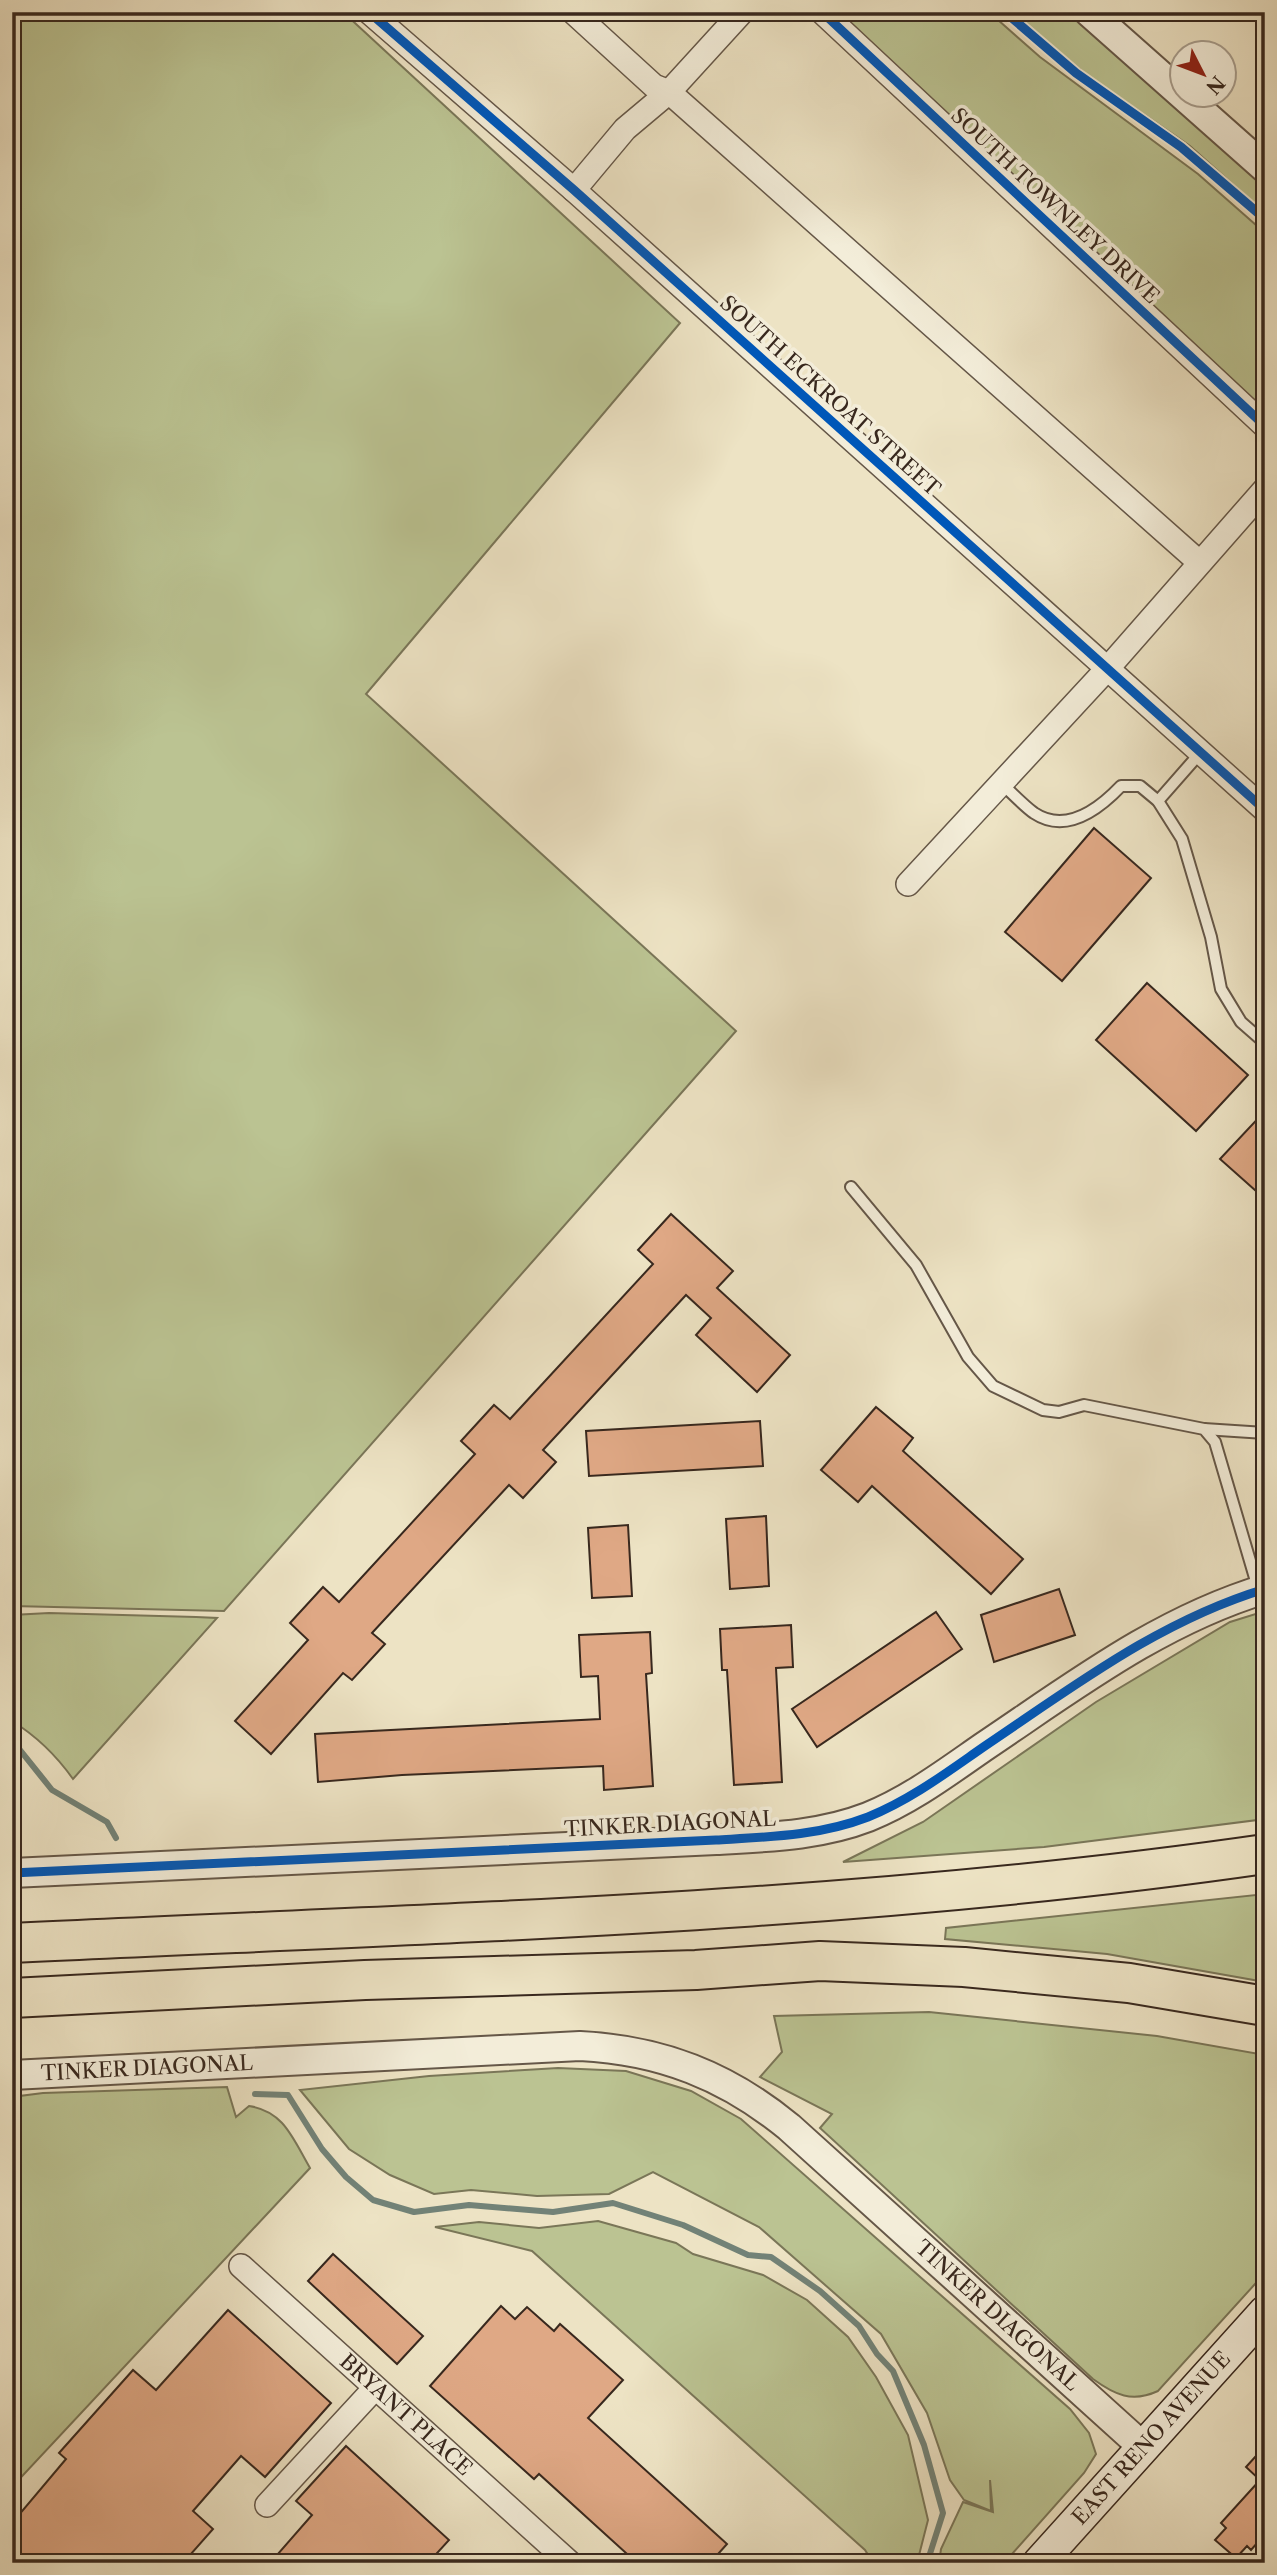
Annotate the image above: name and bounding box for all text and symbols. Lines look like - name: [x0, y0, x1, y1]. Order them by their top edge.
- north arrow: [1168, 38, 1238, 108]
- text: N: [1201, 71, 1229, 99]
- street label: SOUTH TOWNLEY DRIVE: [946, 103, 1165, 309]
- street label: SOUTH ECKROAT STREET: [715, 290, 946, 501]
- street label: TINKER DIAGONAL: [563, 1805, 777, 1842]
- street label: TINKER DIAGONAL: [40, 2050, 254, 2086]
- street label: TINKER DIAGONAL: [911, 2235, 1085, 2396]
- street label: EAST RENO AVENUE: [1067, 2346, 1235, 2530]
- street label: BRYANT PLACE: [335, 2348, 477, 2480]

